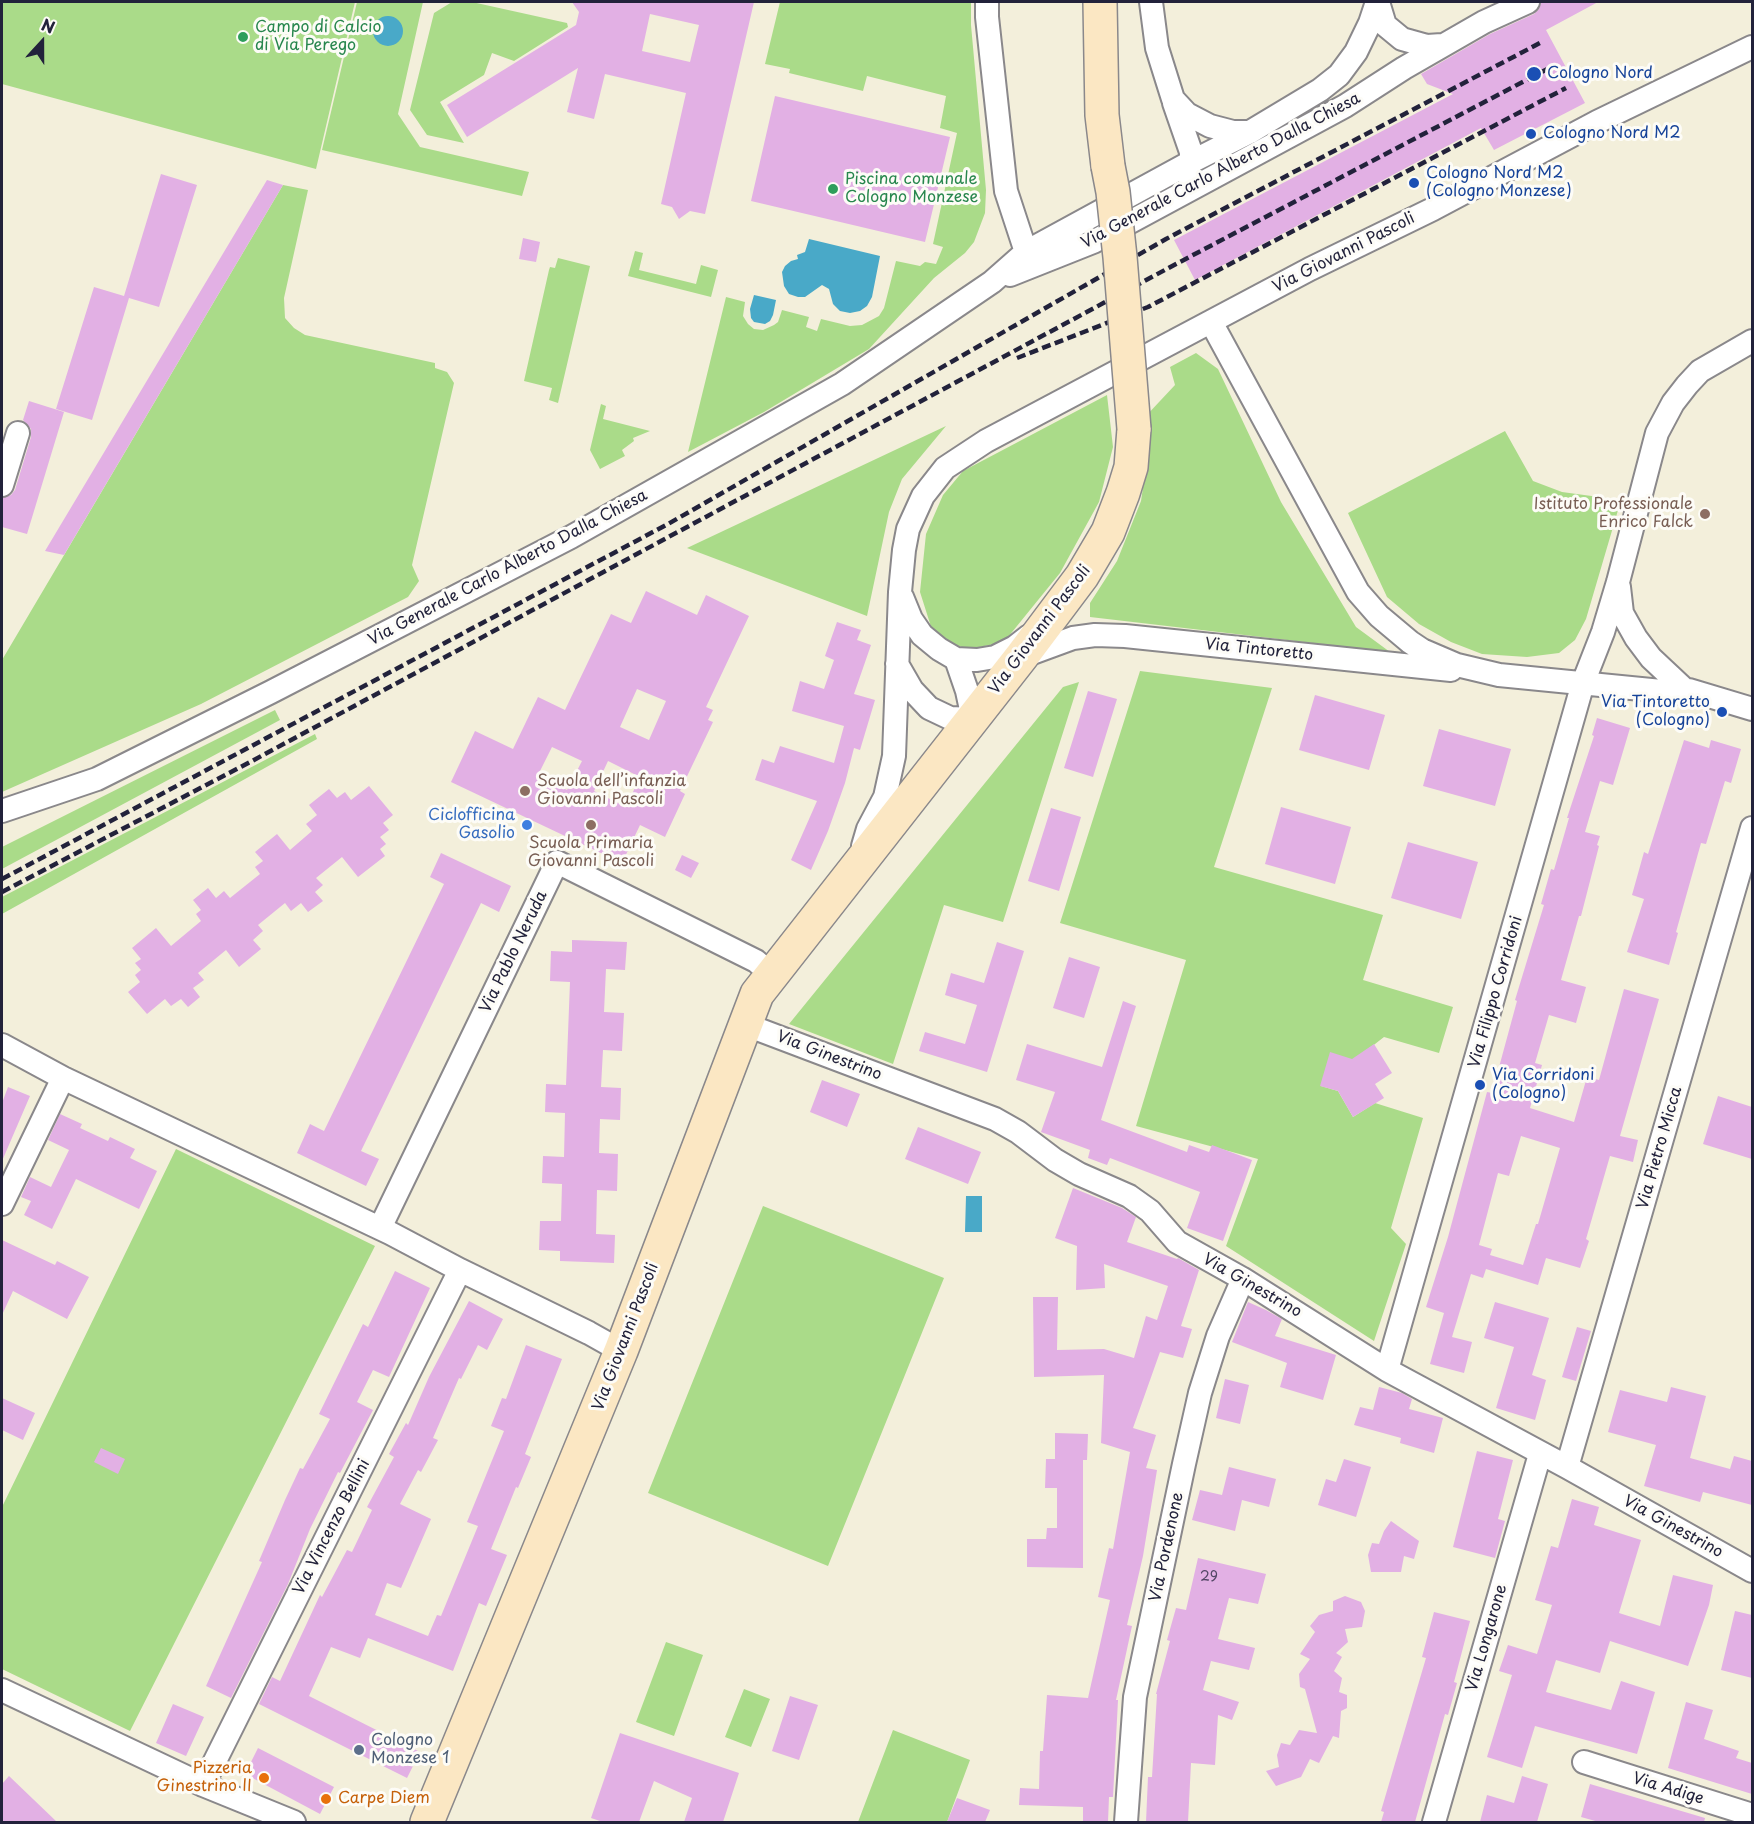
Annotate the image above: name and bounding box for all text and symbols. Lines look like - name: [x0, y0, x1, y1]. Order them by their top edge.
- north arrow: [12, 12, 72, 72]
- text: N: [38, 12, 59, 39]
- place label: Campo di Calcio di Via Perego: [255, 18, 381, 56]
- marker: Campo di Calcio di Via Perego: [236, 30, 250, 44]
- place label: Cologno Nord: [1547, 64, 1653, 84]
- marker: Cologno Nord: [1525, 65, 1543, 83]
- street label: Via Generale Carlo Alberto Dalla Chiesa: [1078, 89, 1364, 253]
- place label: Cologno Nord M2: [1543, 124, 1680, 144]
- marker: Cologno Nord M2: [1524, 127, 1538, 141]
- place label: Cologno Nord M2 (Cologno Monzese): [1426, 164, 1572, 202]
- place label: Piscina comunale Cologno Monzese: [845, 170, 978, 208]
- marker: Cologno Nord M2 (Cologno Monzese): [1407, 176, 1421, 190]
- marker: Piscina comunale Cologno Monzese: [826, 182, 840, 196]
- street label: Via Giovanni Pascoli: [1270, 209, 1418, 297]
- street label: Via Generale Carlo Alberto Dalla Chiesa: [365, 486, 651, 650]
- place label: Istituto Professionale Enrico Falck: [1534, 495, 1693, 533]
- marker: Istituto Professionale Enrico Falck: [1698, 507, 1712, 521]
- street label: Via Giovanni Pascoli: [985, 562, 1095, 698]
- street label: Via Tintoretto: [1204, 635, 1314, 665]
- place label: Via Tintoretto (Cologno): [1601, 693, 1710, 731]
- marker: Via Tintoretto (Cologno): [1715, 705, 1729, 719]
- place label: Scuola dell’infanzia Giovanni Pascoli: [537, 772, 686, 810]
- marker: Scuola dell’infanzia Giovanni Pascoli: [518, 784, 532, 798]
- place label: Ciclofficina Gasolio: [428, 806, 515, 844]
- marker: Ciclofficina Gasolio: [520, 818, 534, 832]
- marker: Scuola Primaria Giovanni Pascoli: [584, 818, 598, 832]
- place label: Scuola Primaria Giovanni Pascoli: [528, 834, 654, 872]
- street label: Via Pablo Neruda: [476, 888, 552, 1016]
- street label: Via Filippo Corridoni: [1465, 914, 1527, 1070]
- street label: Via Ginestrino: [774, 1027, 884, 1085]
- place label: Via Corridoni (Cologno): [1492, 1066, 1594, 1104]
- marker: Via Corridoni (Cologno): [1473, 1078, 1487, 1092]
- street label: Via Pietro Micca: [1633, 1085, 1687, 1211]
- street label: Via Ginestrino: [1199, 1250, 1305, 1322]
- street label: Via Giovanni Pascoli: [589, 1260, 663, 1414]
- street label: Via Vincenzo Bellini: [290, 1456, 374, 1598]
- street label: Via Pordenone: [1146, 1491, 1188, 1603]
- street label: Via Ginestrino: [1620, 1492, 1726, 1562]
- house number: 29: [1200, 1569, 1218, 1585]
- street label: Via Longarone: [1463, 1582, 1511, 1694]
- place label: Cologno Monzese 1: [371, 1731, 449, 1769]
- marker: Cologno Monzese 1: [352, 1743, 366, 1757]
- place label: Pizzeria Ginestrino II: [156, 1759, 252, 1797]
- street label: Via Adige: [1630, 1769, 1706, 1809]
- marker: Pizzeria Ginestrino II: [257, 1771, 271, 1785]
- place label: Carpe Diem: [338, 1789, 430, 1809]
- marker: Carpe Diem: [319, 1792, 333, 1806]

